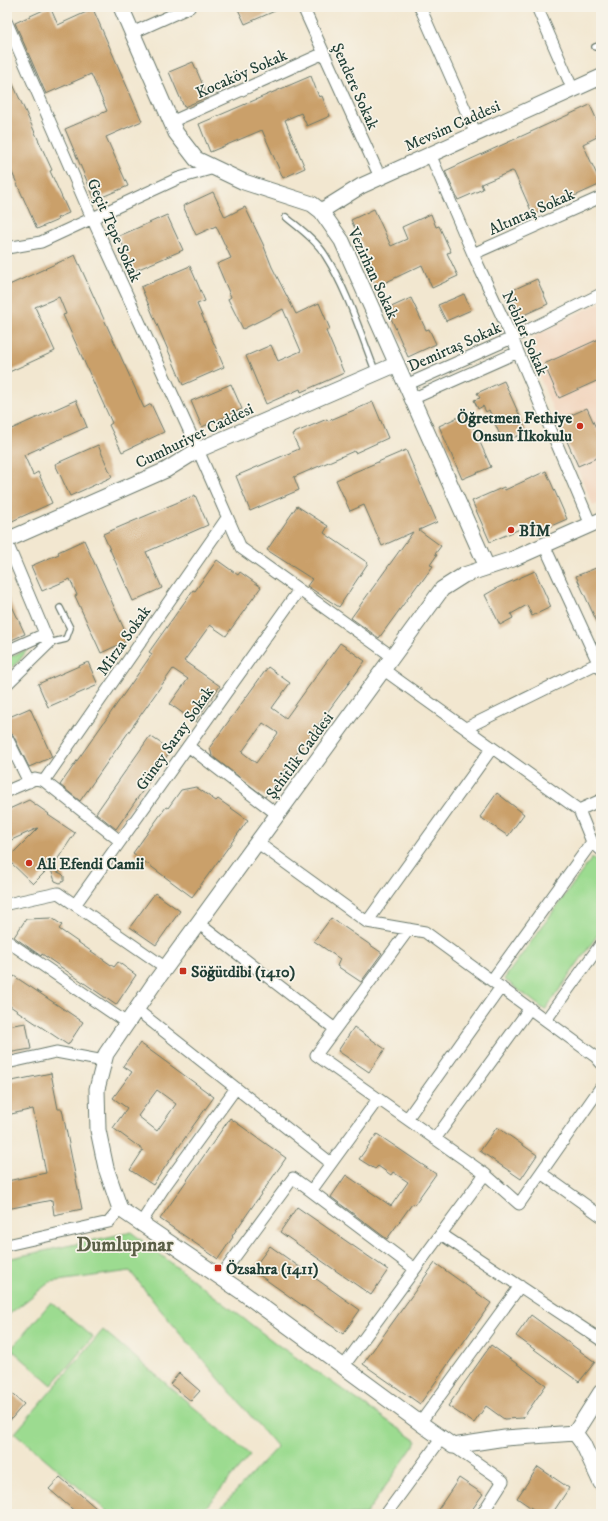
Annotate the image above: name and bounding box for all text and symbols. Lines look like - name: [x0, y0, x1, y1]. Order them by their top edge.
- street label: Şendere Sokak: [327, 40, 383, 133]
- street label: Kocaköy Sokak: [193, 45, 290, 103]
- street label: Mevsim Caddesi: [402, 96, 503, 156]
- street label: Geçit Tepe Sokak: [82, 175, 146, 285]
- street label: Altıntaş Sokak: [485, 184, 578, 240]
- street label: Vezirhan Sokak: [343, 224, 403, 322]
- street label: Nebiler Sokak: [498, 288, 553, 379]
- street label: Demirtaş Sokak: [405, 317, 504, 376]
- street label: Cumhuriyet Caddesi: [132, 399, 257, 473]
- place label: Öğretmen Fethiye Onsun İlkokulu: [457, 408, 572, 446]
- marker: Öğretmen Fethiye Onsun İlkokulu: [575, 421, 585, 431]
- place label: BİM: [519, 521, 551, 541]
- marker: BİM: [506, 525, 516, 535]
- street label: Mirza Sokak: [93, 602, 155, 679]
- street label: Güney Saray Sokak: [131, 683, 218, 794]
- street label: Şehitlik Caddesi: [262, 708, 338, 803]
- place label: Ali Efendi Camii: [36, 854, 144, 874]
- marker: Ali Efendi Camii: [24, 858, 34, 868]
- place label: Söğütdibi (1410): [191, 962, 295, 982]
- marker: Söğütdibi (1410): [178, 966, 188, 976]
- district label: Dumlupınar: [77, 1233, 174, 1258]
- place label: Özsahra (1411): [226, 1259, 318, 1279]
- marker: Özsahra (1411): [213, 1263, 223, 1273]

